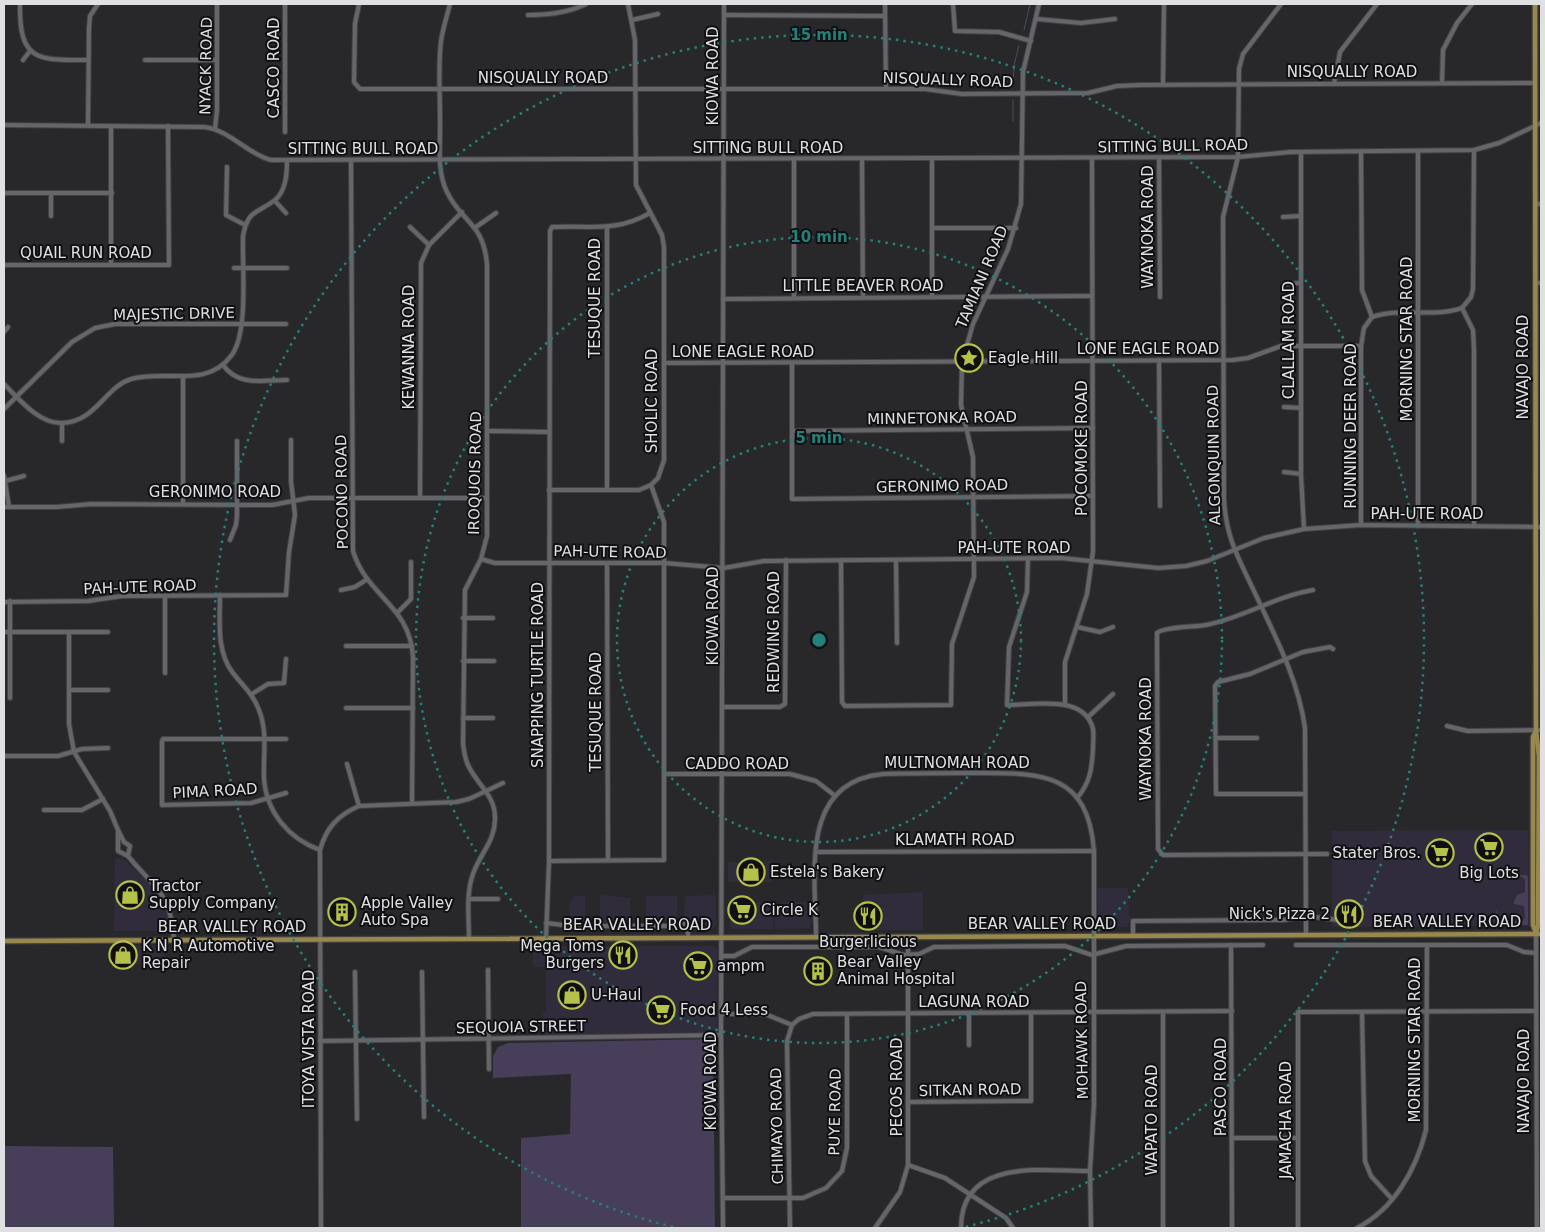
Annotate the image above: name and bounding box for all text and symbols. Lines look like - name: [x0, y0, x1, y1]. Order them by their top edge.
- street label: NYACK ROAD: [196, 17, 216, 115]
- street label: CASCO ROAD: [265, 17, 283, 119]
- text: 15 min: [790, 26, 848, 44]
- street label: KIOWA ROAD: [704, 27, 722, 125]
- street label: NISQUALLY ROAD: [1287, 63, 1417, 81]
- street label: NISQUALLY ROAD: [478, 69, 608, 87]
- street label: NISQUALLY ROAD: [882, 69, 1014, 91]
- street label: SITTING BULL ROAD: [1098, 136, 1248, 156]
- street label: SITTING BULL ROAD: [693, 139, 843, 157]
- street label: SITTING BULL ROAD: [288, 140, 438, 158]
- street label: WAYNOKA ROAD: [1139, 165, 1157, 289]
- street label: TAMIANI ROAD: [952, 223, 1012, 332]
- text: 10 min: [790, 228, 848, 246]
- street label: TESUQUE ROAD: [586, 238, 604, 359]
- street label: QUAIL RUN ROAD: [20, 244, 152, 262]
- street label: MORNING STAR ROAD: [1398, 256, 1416, 422]
- street label: LITTLE BEAVER ROAD: [782, 277, 944, 295]
- street label: CLALLAM ROAD: [1280, 281, 1298, 399]
- street label: KEWANNA ROAD: [400, 285, 418, 409]
- street label: MAJESTIC DRIVE: [113, 304, 235, 324]
- street label: NAVAJO ROAD: [1514, 315, 1532, 419]
- street label: LONE EAGLE ROAD: [1077, 340, 1219, 358]
- street label: LONE EAGLE ROAD: [672, 343, 814, 361]
- place icon: Eagle Hill: [954, 343, 984, 373]
- street label: RUNNING DEER ROAD: [1342, 343, 1360, 509]
- street label: SHOLIC ROAD: [643, 349, 661, 453]
- place label: Eagle Hill: [988, 349, 1058, 367]
- street label: POCOMOKE ROAD: [1073, 380, 1091, 516]
- street label: ALGONQUIN ROAD: [1204, 385, 1224, 525]
- street label: MINNETONKA ROAD: [867, 408, 1017, 428]
- street label: IROQUOIS ROAD: [465, 411, 485, 535]
- text: 5 min: [795, 429, 843, 447]
- street label: POCONO ROAD: [332, 434, 352, 550]
- street label: GERONIMO ROAD: [876, 476, 1008, 496]
- street label: GERONIMO ROAD: [149, 483, 281, 501]
- street label: PAH-UTE ROAD: [1370, 505, 1484, 523]
- street label: PAH-UTE ROAD: [957, 539, 1071, 557]
- street label: PAH-UTE ROAD: [553, 542, 667, 562]
- street label: KIOWA ROAD: [704, 567, 722, 665]
- street label: REDWING ROAD: [765, 571, 783, 693]
- street label: PAH-UTE ROAD: [83, 576, 197, 598]
- street label: SNAPPING TURTLE ROAD: [529, 582, 547, 768]
- centre of rings: [810, 631, 828, 649]
- street label: TESUQUE ROAD: [587, 652, 605, 773]
- street label: WAYNOKA ROAD: [1137, 677, 1155, 801]
- street label: MULTNOMAH ROAD: [884, 754, 1030, 772]
- street label: CADDO ROAD: [685, 755, 789, 773]
- street label: PIMA ROAD: [172, 780, 258, 802]
- street label: KLAMATH ROAD: [895, 831, 1015, 849]
- supermarket icon: Big Lots: [1474, 832, 1504, 862]
- supermarket icon: Stater Bros.: [1425, 838, 1455, 868]
- place label: Stater Bros.: [1332, 844, 1421, 862]
- shop icon: Estela's Bakery: [736, 857, 766, 887]
- place label: Estela's Bakery: [770, 863, 884, 881]
- place label: Big Lots: [1459, 864, 1519, 882]
- place label: Tractor Supply Company: [148, 877, 276, 912]
- shop icon: Tractor Supply Company: [115, 880, 145, 910]
- place label: Apple Valley Auto Spa: [361, 894, 453, 929]
- supermarket icon: Circle K: [727, 895, 757, 925]
- building icon: Apple Valley Auto Spa: [327, 897, 357, 927]
- restaurant icon: Nick's Pizza 2: [1334, 899, 1364, 929]
- place label: Circle K: [761, 901, 819, 919]
- restaurant icon: Burgerlicious: [853, 901, 883, 931]
- place label: Nick's Pizza 2: [1229, 905, 1330, 923]
- street label: BEAR VALLEY ROAD: [1373, 913, 1521, 931]
- street label: BEAR VALLEY ROAD: [968, 915, 1116, 933]
- street label: BEAR VALLEY ROAD: [563, 916, 711, 934]
- street label: BEAR VALLEY ROAD: [158, 918, 306, 936]
- place label: Burgerlicious: [819, 933, 917, 951]
- place label: K N R Automotive Repair: [142, 937, 275, 972]
- place label: Mega Toms Burgers: [520, 937, 604, 972]
- shop icon: K N R Automotive Repair: [108, 940, 138, 970]
- restaurant icon: Mega Toms Burgers: [608, 940, 638, 970]
- supermarket icon: ampm: [683, 951, 713, 981]
- place label: Bear Valley Animal Hospital: [837, 953, 955, 988]
- building icon: Bear Valley Animal Hospital: [803, 956, 833, 986]
- place label: ampm: [717, 957, 765, 975]
- street label: MORNING STAR ROAD: [1406, 957, 1424, 1123]
- street label: ITOYA VISTA ROAD: [300, 970, 318, 1108]
- shop icon: U-Haul: [557, 980, 587, 1010]
- street label: MOHAWK ROAD: [1072, 981, 1092, 1099]
- place label: U-Haul: [591, 986, 642, 1004]
- street label: LAGUNA ROAD: [918, 993, 1030, 1011]
- supermarket icon: Food 4 Less: [646, 995, 676, 1025]
- place label: Food 4 Less: [680, 1001, 768, 1019]
- street label: SEQUOIA STREET: [456, 1017, 587, 1037]
- street label: NAVAJO ROAD: [1515, 1029, 1533, 1133]
- street label: KIOWA ROAD: [702, 1032, 720, 1130]
- street label: PECOS ROAD: [888, 1038, 906, 1136]
- street label: PASCO ROAD: [1212, 1038, 1230, 1136]
- street label: JAMACHA ROAD: [1277, 1061, 1295, 1180]
- street label: WAPATO ROAD: [1143, 1065, 1161, 1175]
- street label: CHIMAYO ROAD: [767, 1067, 787, 1185]
- street label: PUYE ROAD: [825, 1068, 845, 1156]
- street label: SITKAN ROAD: [918, 1080, 1022, 1100]

